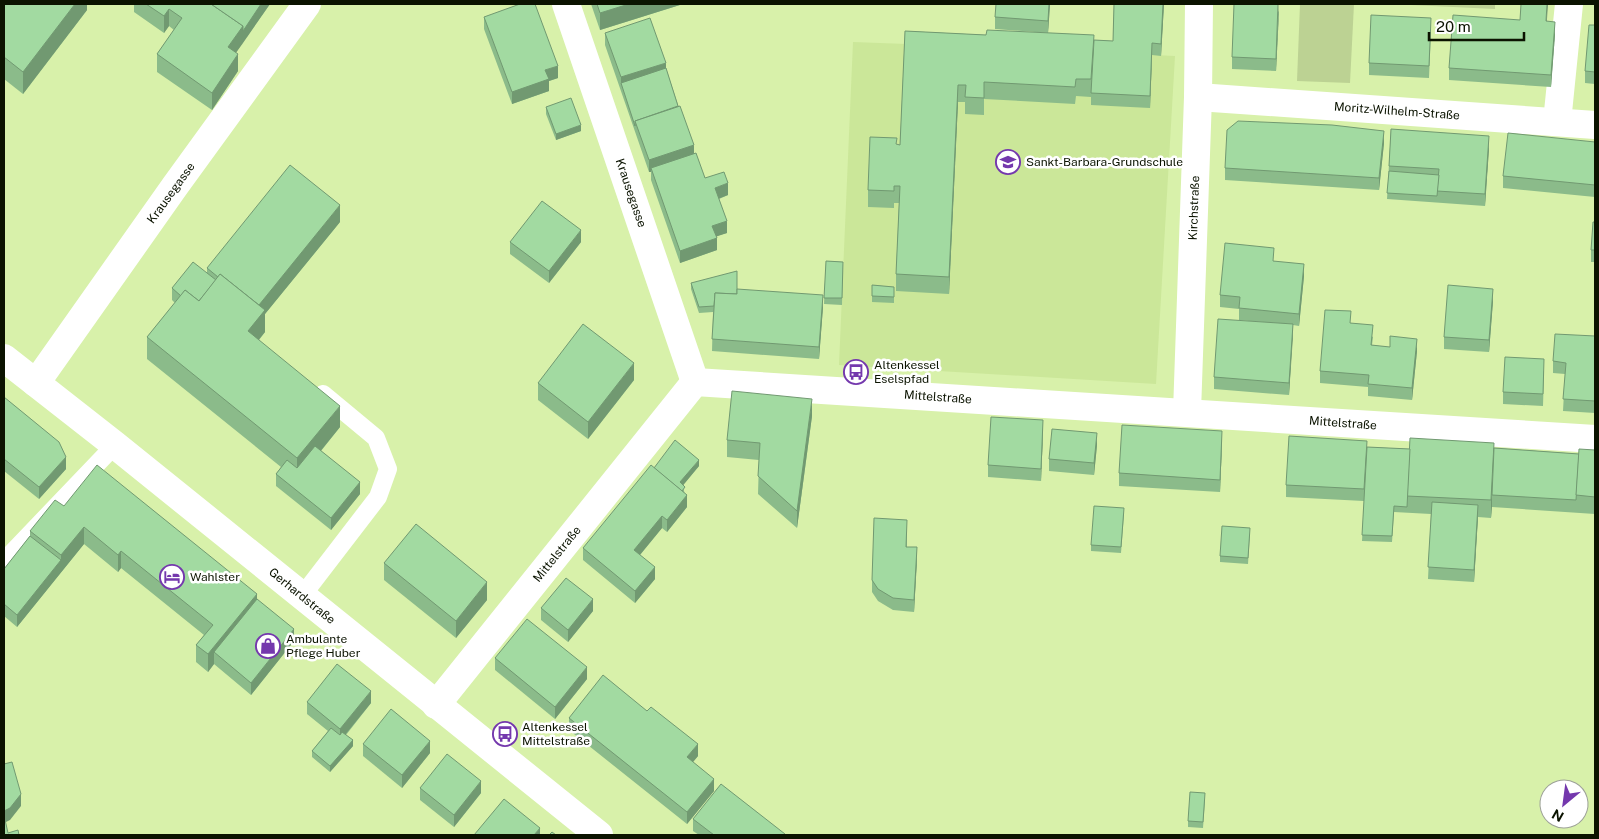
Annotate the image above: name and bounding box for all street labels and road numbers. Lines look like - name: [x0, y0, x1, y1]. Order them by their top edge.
- street label: Moritz-Wilhelm-Straße: [1334, 100, 1461, 122]
- street label: Krausegasse: [613, 157, 649, 229]
- street label: Krausegasse: [144, 160, 198, 226]
- street label: Kirchstraße: [1186, 175, 1202, 241]
- street label: Mittelstraße: [904, 388, 973, 406]
- street label: Mittelstraße: [1309, 414, 1378, 432]
- street label: Mittelstraße: [530, 523, 584, 585]
- street label: Gerhardstraße: [266, 565, 338, 627]

